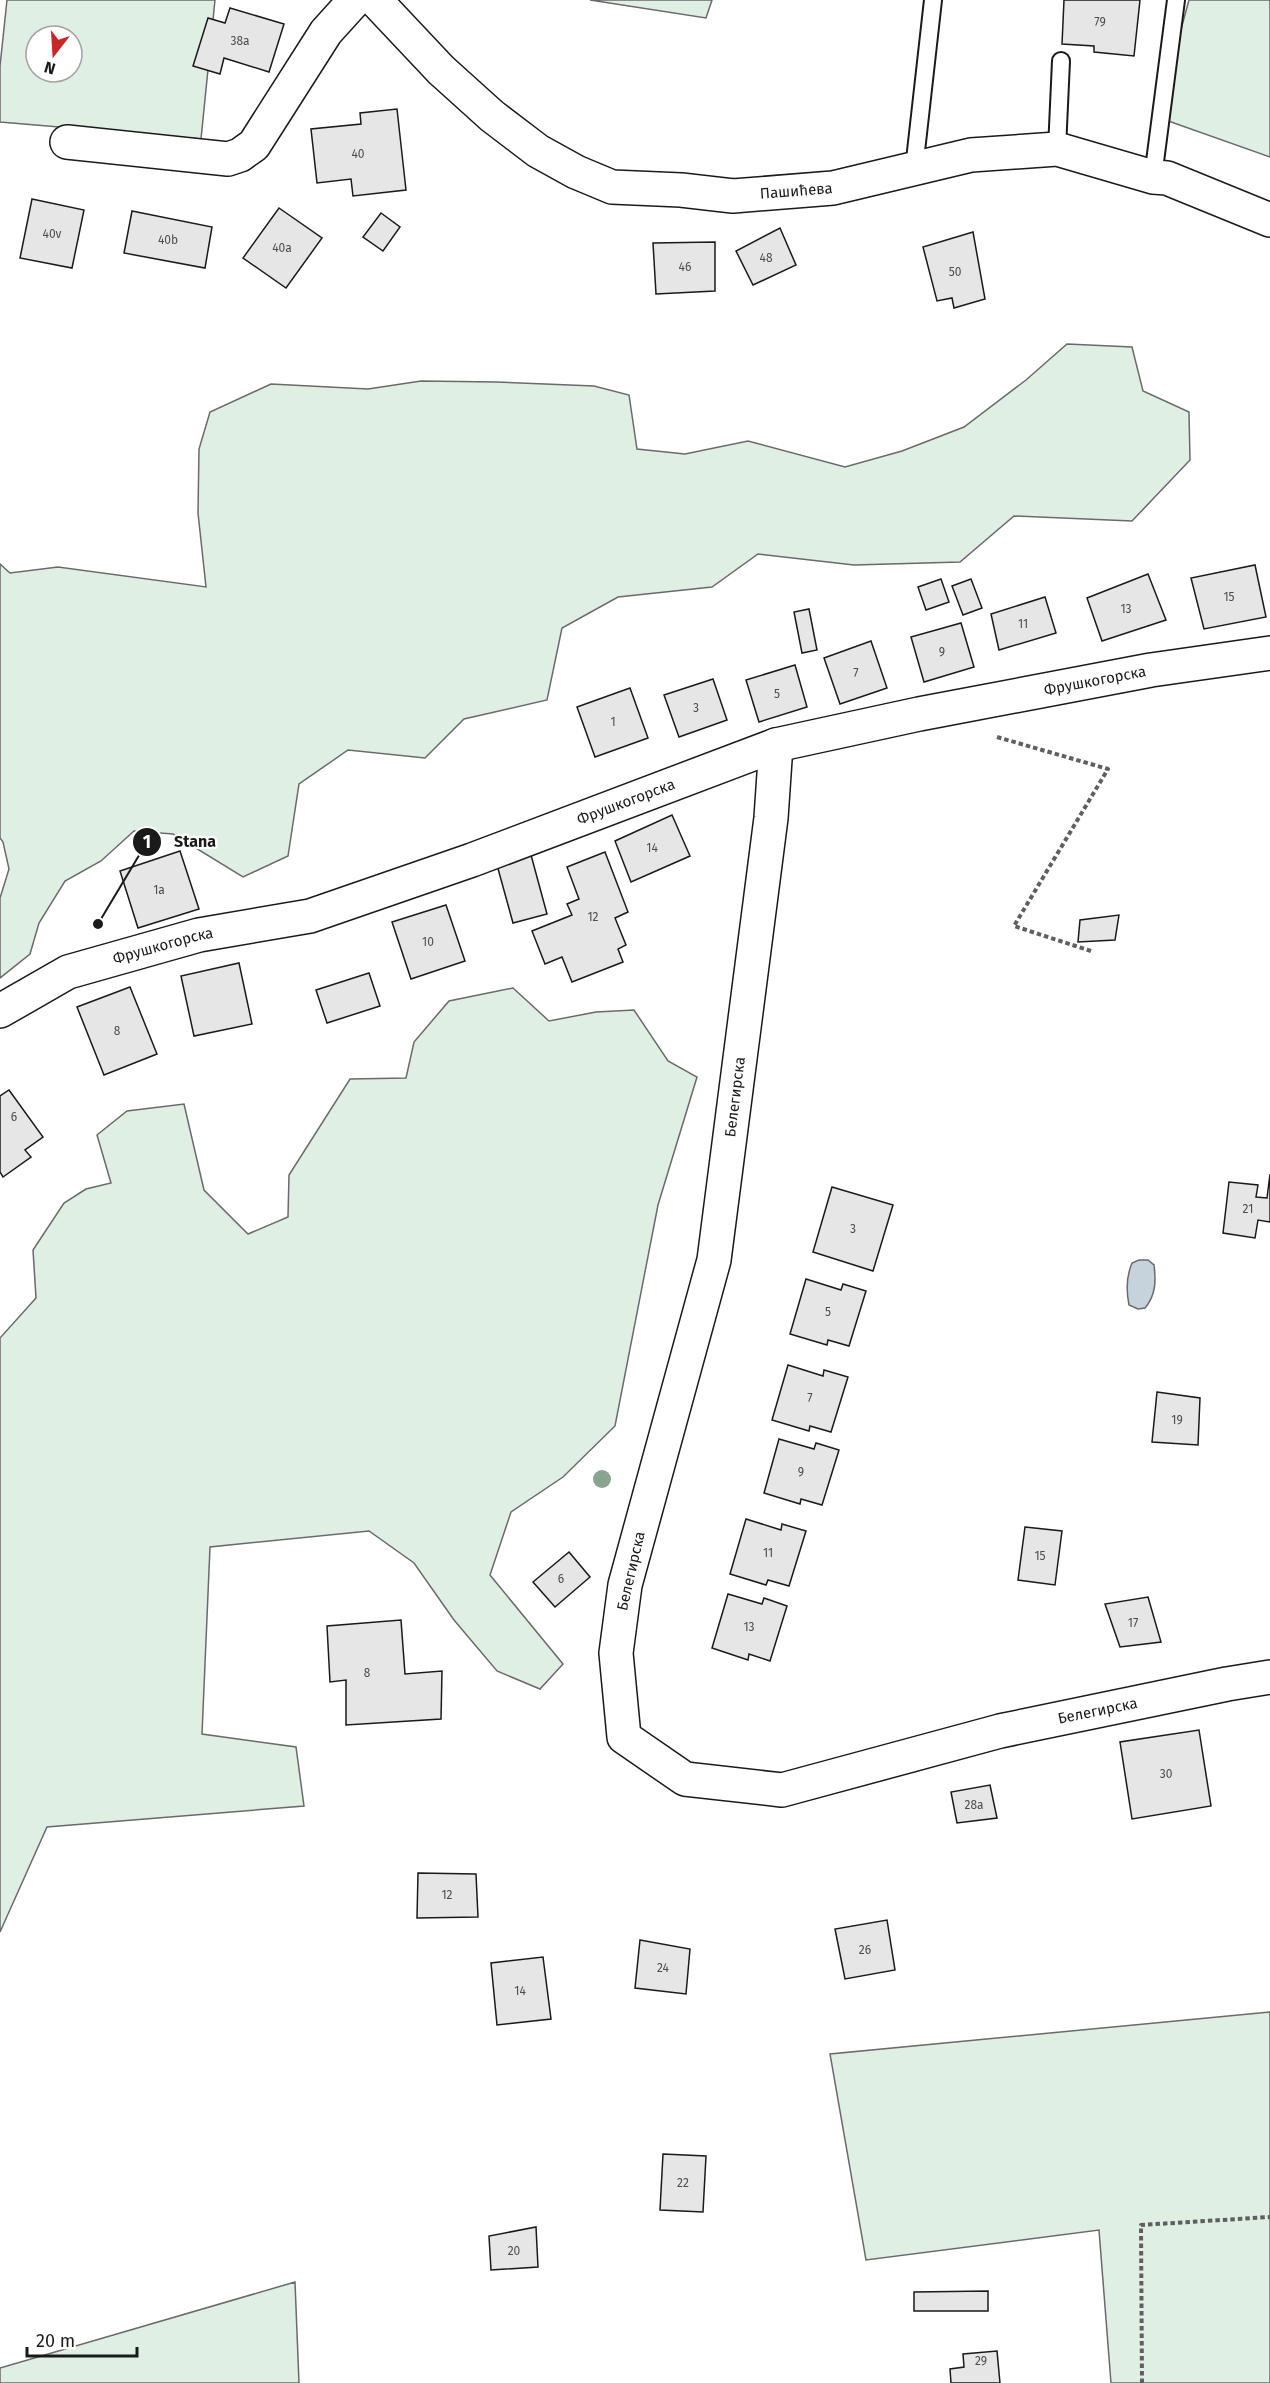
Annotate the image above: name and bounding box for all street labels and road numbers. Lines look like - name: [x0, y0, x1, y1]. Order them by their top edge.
- street label: Пашићева: [759, 179, 833, 203]
- street label: Фрушкогорска: [1042, 662, 1148, 699]
- street label: Фрушкогорска: [574, 775, 677, 829]
- street label: Фрушкогорска: [111, 924, 215, 968]
- street label: Белегирска: [721, 1056, 749, 1138]
- street label: Белегирска: [613, 1530, 649, 1612]
- street label: Белегирска: [1056, 1694, 1139, 1728]

